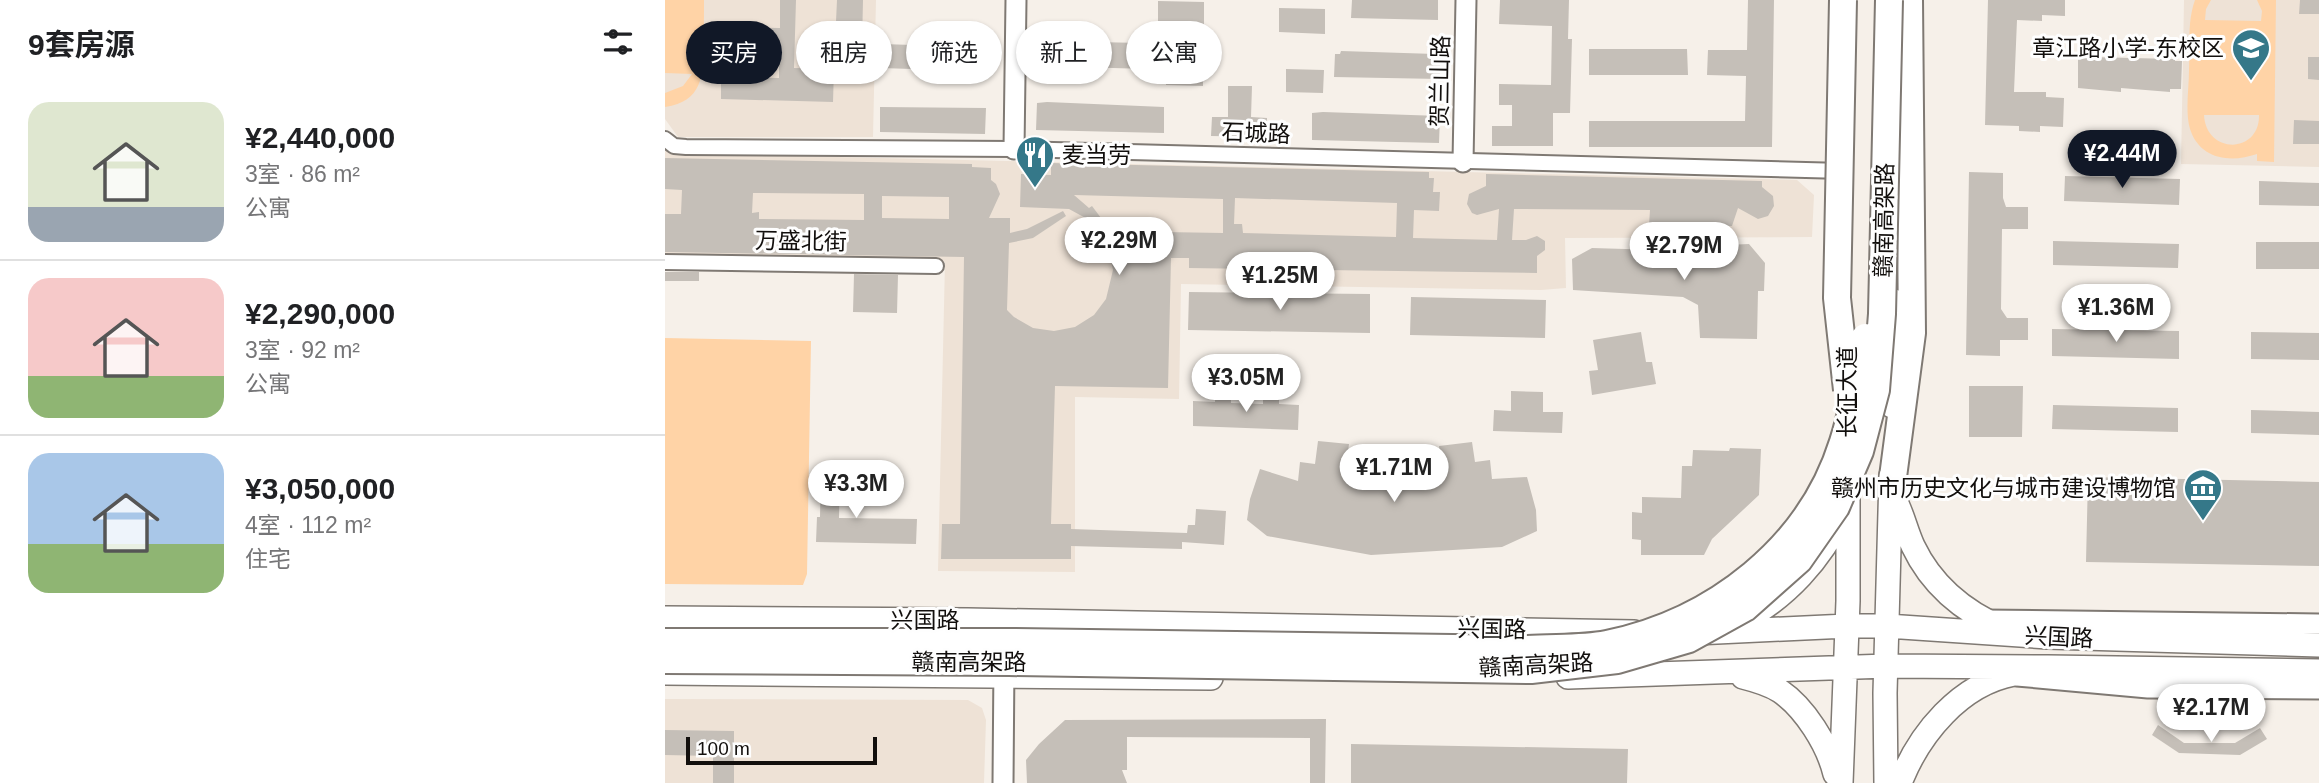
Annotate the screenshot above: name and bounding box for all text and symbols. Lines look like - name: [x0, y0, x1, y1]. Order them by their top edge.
- chip: 买房: [686, 21, 782, 84]
- chip: 租房: [796, 21, 892, 84]
- chip: 筛选: [906, 21, 1002, 84]
- chip: 新上: [1016, 21, 1112, 84]
- chip: 公寓: [1126, 21, 1222, 84]
- icon: filters: [599, 23, 637, 61]
- school or university icon: 章江路小学-东校区: [2230, 27, 2272, 82]
- text: 9套房源: [28, 28, 135, 61]
- street label: 贺兰山路: [1426, 35, 1454, 127]
- place label: 章江路小学-东校区: [2032, 35, 2224, 61]
- street label: 石城路: [1221, 119, 1291, 147]
- text: ¥2,440,000: [245, 121, 395, 154]
- icon: home: [84, 130, 168, 214]
- pin: ¥2.44M: [2065, 130, 2179, 190]
- restaurant icon: 麦当劳: [1014, 134, 1056, 189]
- text: ¥2.44M: [2084, 140, 2160, 166]
- place label: 麦当劳: [1062, 142, 1131, 168]
- text: 3室 · 86 m²: [245, 161, 360, 187]
- street label: 赣南高架路: [1870, 162, 1898, 278]
- text: 公寓: [245, 195, 291, 221]
- pin: ¥2.29M: [1062, 218, 1176, 277]
- pin: ¥2.79M: [1627, 222, 1741, 282]
- street label: 万盛北街: [755, 227, 847, 255]
- text: ¥2.29M: [1081, 227, 1157, 253]
- text: ¥2.79M: [1646, 232, 1722, 258]
- pin: ¥1.25M: [1223, 252, 1337, 312]
- text: ¥1.25M: [1242, 262, 1318, 288]
- pin: ¥1.36M: [2059, 284, 2173, 344]
- text: ¥1.36M: [2078, 294, 2154, 320]
- text: ¥2,290,000: [245, 297, 395, 330]
- icon: home: [84, 306, 168, 390]
- text: 3室 · 92 m²: [245, 337, 360, 363]
- street label: 长征大道: [1834, 346, 1860, 438]
- pin: ¥3.05M: [1189, 354, 1303, 414]
- text: ¥3.05M: [1208, 364, 1284, 390]
- text: 公寓: [245, 371, 291, 397]
- pin: ¥1.71M: [1337, 444, 1451, 504]
- text: ¥1.71M: [1356, 454, 1432, 480]
- pin: ¥3.3M: [807, 461, 905, 520]
- museum icon: 赣州市历史文化与城市建设博物馆: [2182, 467, 2224, 522]
- text: ¥3.3M: [824, 470, 888, 496]
- text: ¥3,050,000: [245, 472, 395, 505]
- place label: 赣州市历史文化与城市建设博物馆: [1831, 475, 2176, 501]
- icon: home: [84, 481, 168, 565]
- text: 4室 · 112 m²: [245, 512, 371, 538]
- text: 住宅: [245, 546, 291, 572]
- street label: 兴国路: [891, 607, 960, 633]
- street label: 兴国路: [1457, 615, 1527, 643]
- street label: 兴国路: [2024, 622, 2094, 652]
- street label: 赣南高架路: [912, 649, 1027, 675]
- street label: 赣南高架路: [1478, 649, 1594, 681]
- pin: ¥2.17M: [2154, 684, 2268, 744]
- text: ¥2.17M: [2173, 694, 2249, 720]
- scale bar: [686, 734, 877, 766]
- text: 100 m: [697, 738, 750, 759]

